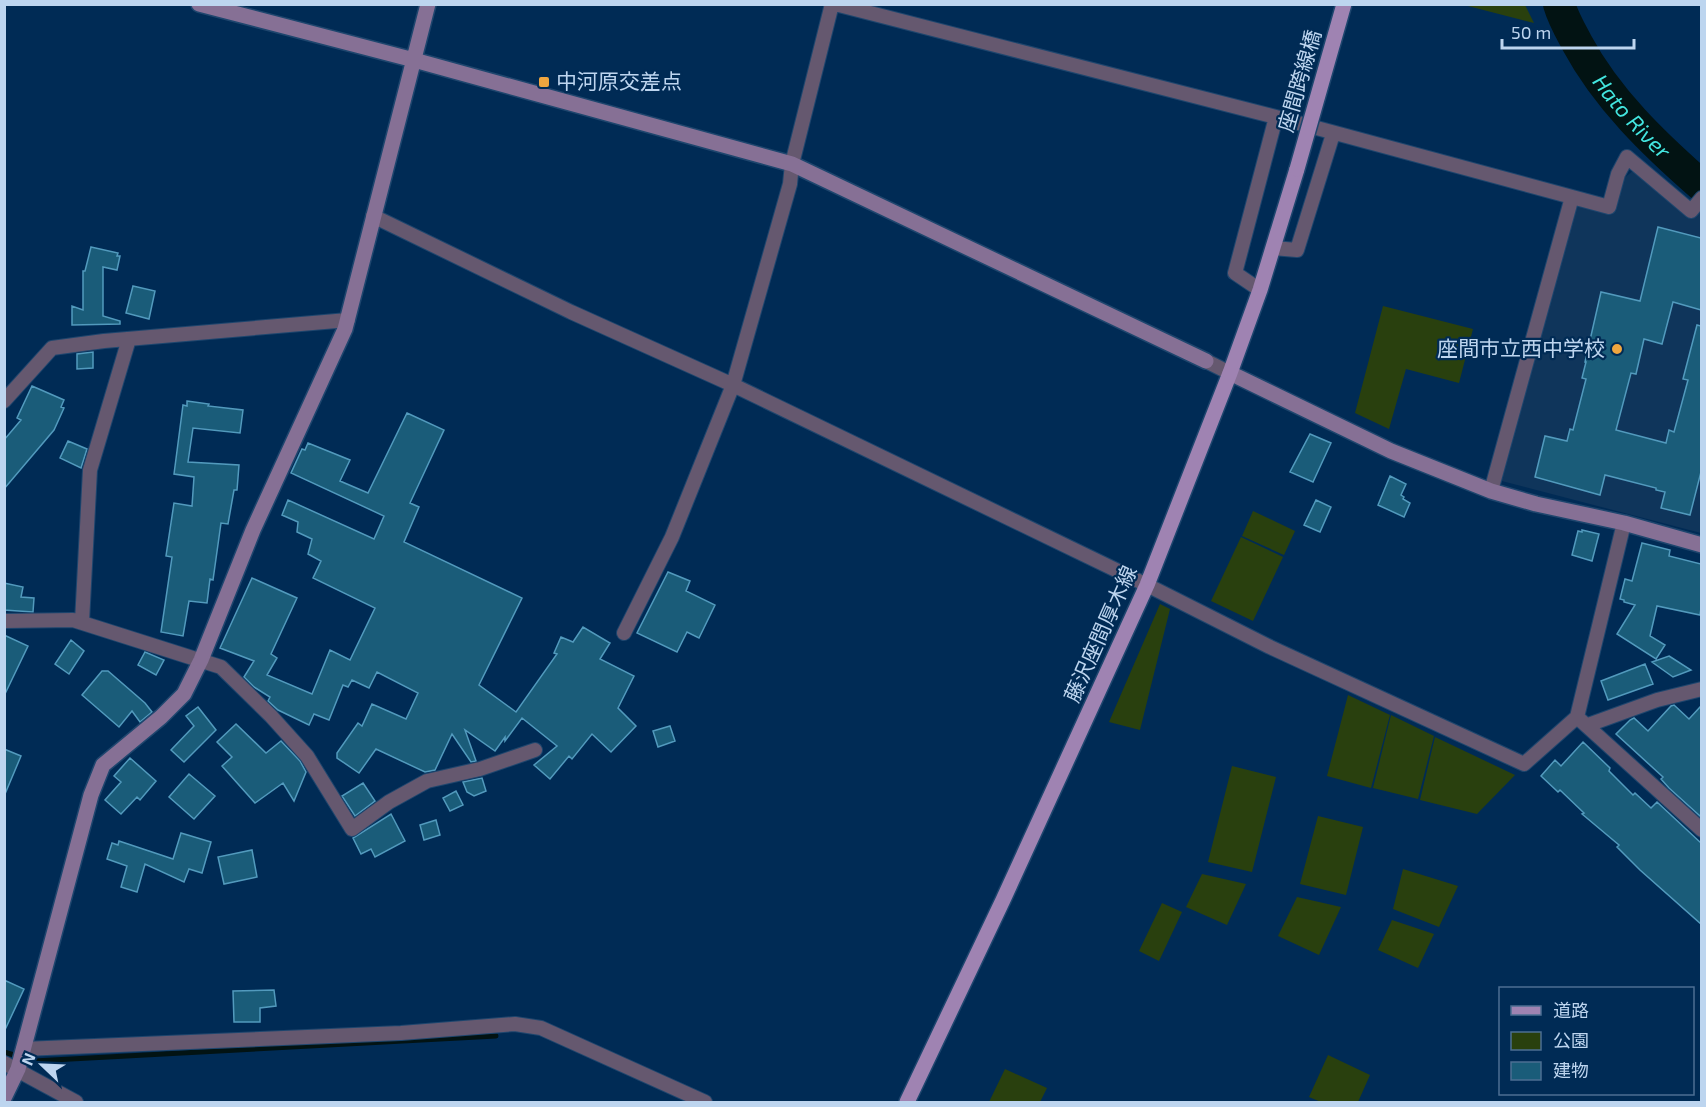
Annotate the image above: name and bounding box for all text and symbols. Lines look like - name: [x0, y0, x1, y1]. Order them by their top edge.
- scale bar: [1502, 12, 1634, 50]
- text: 50 m: [1511, 21, 1551, 43]
- street label: 座間跨線橋: [1272, 27, 1325, 134]
- place label: 中河原交差点: [556, 68, 682, 93]
- water label: Hato River: [1588, 69, 1678, 164]
- marker: 中河原交差点: [537, 75, 551, 89]
- place label: 座間市立西中学校: [1437, 335, 1605, 360]
- marker: 座間市立西中学校: [1610, 342, 1624, 356]
- street label: 藤沢座間厚木線: [1058, 561, 1141, 706]
- legend: [1499, 987, 1694, 1095]
- text: 道路: [1553, 999, 1589, 1021]
- text: 公園: [1553, 1029, 1589, 1051]
- north arrow: [12, 1035, 72, 1095]
- text: N: [17, 1050, 39, 1068]
- text: 建物: [1553, 1059, 1589, 1081]

